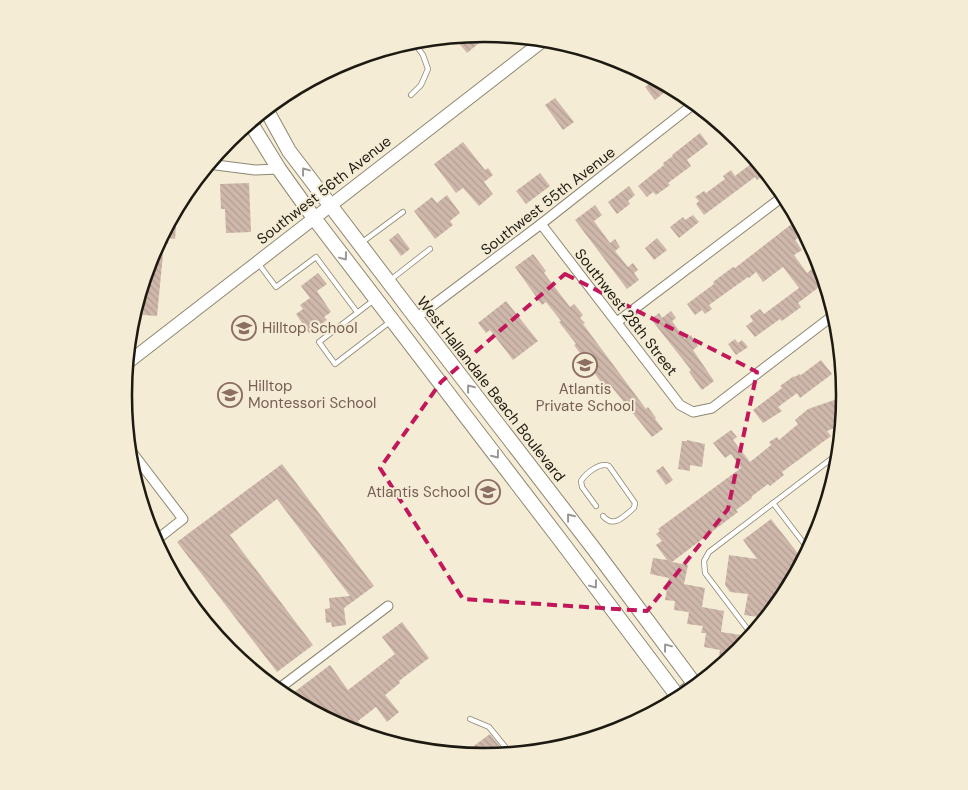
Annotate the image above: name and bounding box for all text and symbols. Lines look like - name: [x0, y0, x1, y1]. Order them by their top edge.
- street label: Southwest 56th Avenue: [253, 131, 395, 249]
- street label: Southwest 55th Avenue: [477, 142, 619, 260]
- one-way arrow: [302, 168, 310, 177]
- street label: Southwest 28th Street: [570, 244, 682, 380]
- one-way arrow: [338, 251, 347, 261]
- street label: West Hallandale Beach Boulevard: [412, 292, 570, 486]
- school or university icon: Hilltop School: [231, 315, 257, 341]
- place label: Hilltop School: [262, 318, 358, 338]
- school or university icon: Atlantis Private School: [572, 352, 598, 378]
- place label: Hilltop Montessori School: [248, 376, 376, 413]
- place label: Atlantis Private School: [536, 379, 634, 416]
- school or university icon: Hilltop Montessori School: [217, 382, 243, 408]
- one-way arrow: [467, 384, 476, 394]
- one-way arrow: [490, 450, 499, 459]
- school or university icon: Atlantis School: [475, 479, 501, 505]
- place label: Atlantis School: [367, 482, 470, 502]
- one-way arrow: [567, 514, 575, 523]
- one-way arrow: [588, 579, 597, 589]
- one-way arrow: [664, 643, 673, 653]

